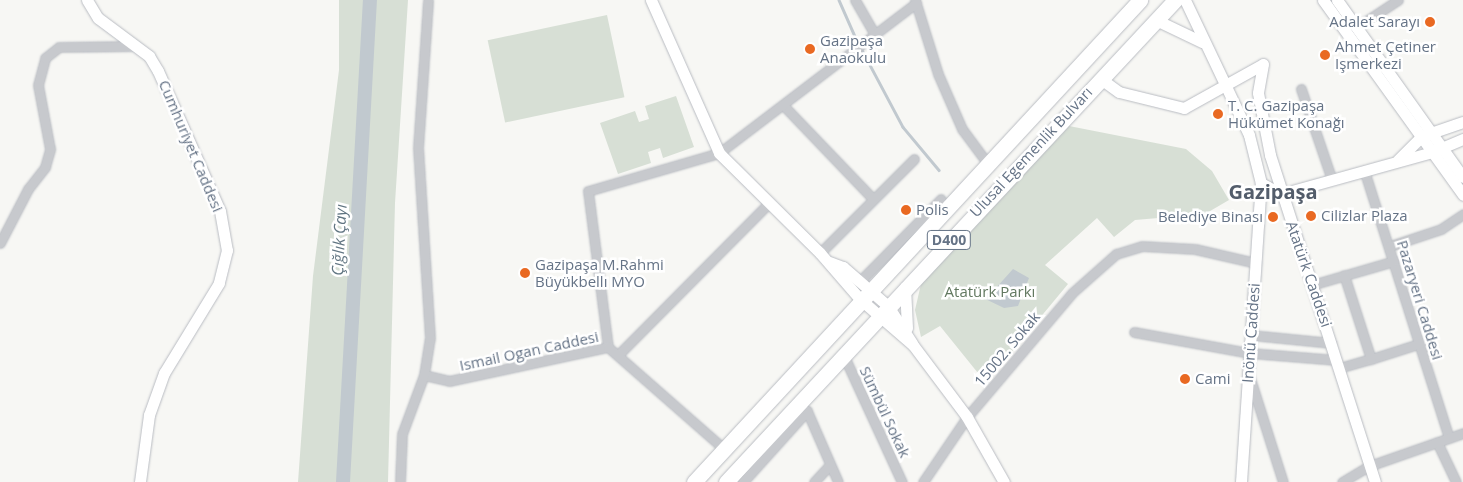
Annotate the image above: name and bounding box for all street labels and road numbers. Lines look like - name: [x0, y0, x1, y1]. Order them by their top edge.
- street label: Cumhuriyet Caddesi: [155, 77, 227, 215]
- street label: Ulusal Egemenlik Bulvarı: [966, 83, 1096, 221]
- street label: Atatürk Caddesi: [1282, 219, 1336, 329]
- road number: D400: [926, 228, 972, 252]
- street label: Pazaryeri Caddesi: [1393, 238, 1447, 362]
- street label: Inönü Caddesi: [1239, 282, 1263, 384]
- street label: 15002. Sokak: [971, 308, 1043, 390]
- street label: Ismail Ogan Caddesi: [458, 327, 600, 375]
- street label: Sümbül Sokak: [856, 363, 914, 461]

